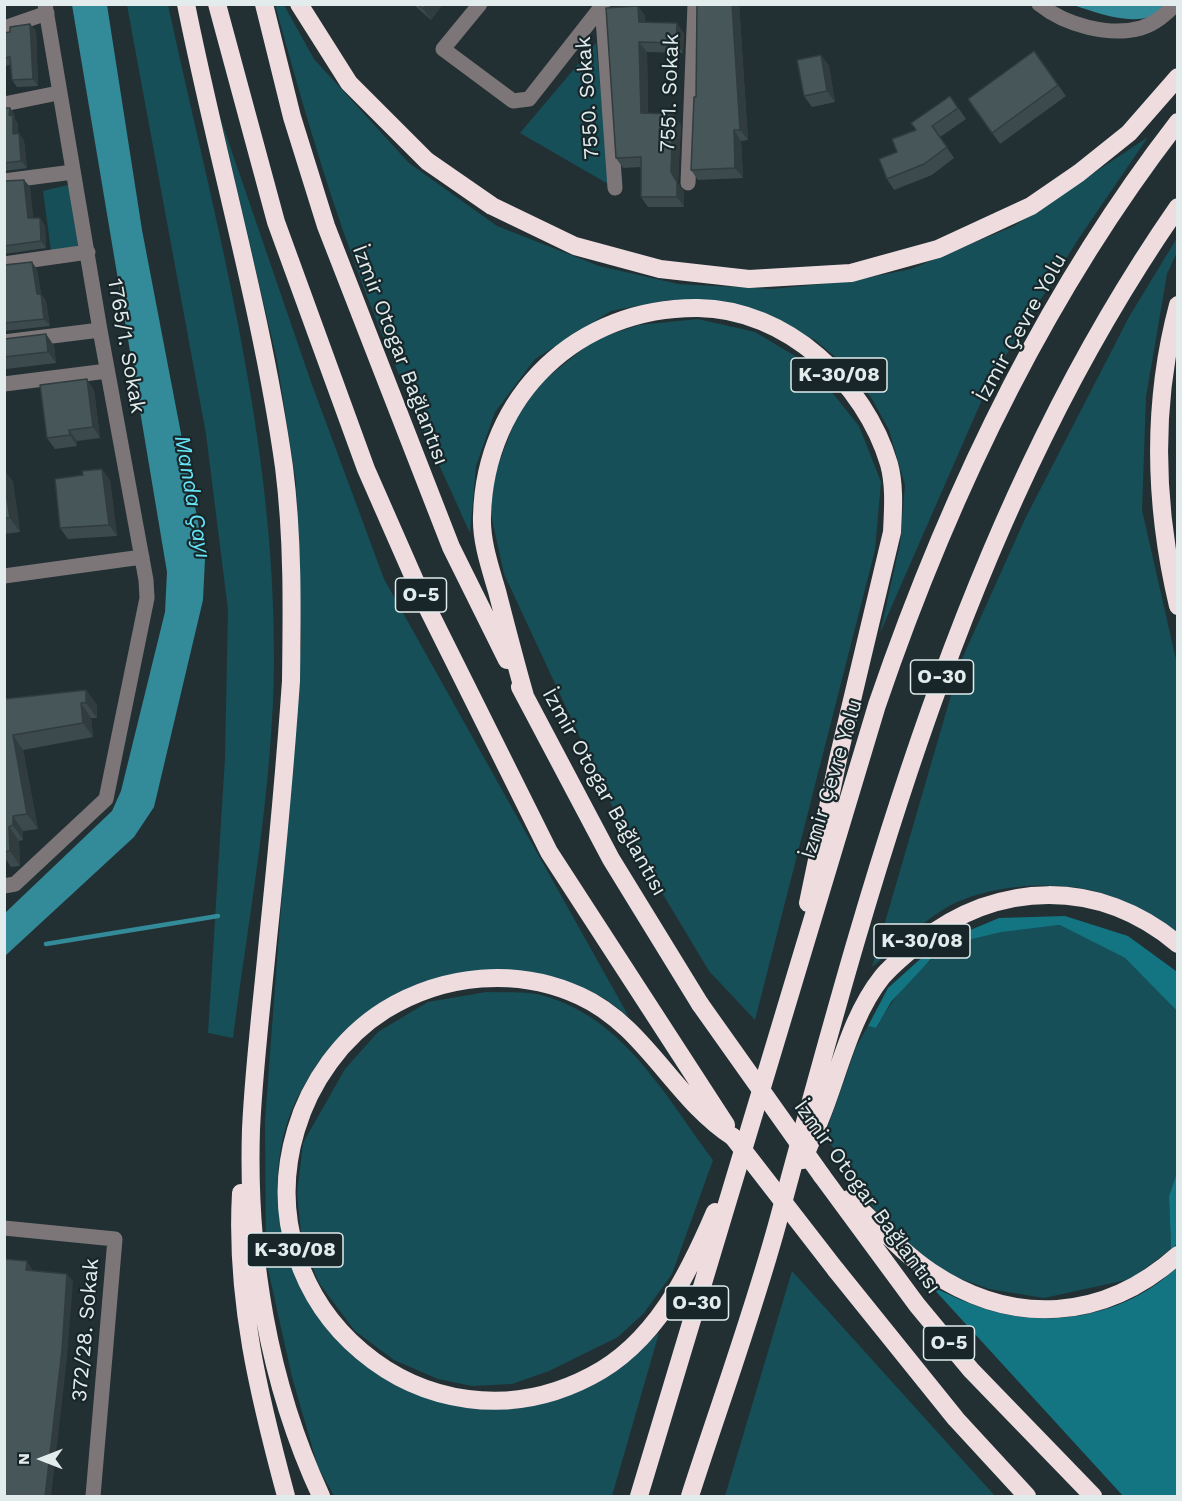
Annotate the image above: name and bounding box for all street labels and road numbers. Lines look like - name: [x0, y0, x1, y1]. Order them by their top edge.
- street label: 7551. Sokak: [655, 33, 685, 153]
- street label: 7550. Sokak: [571, 36, 605, 160]
- street label: İzmir Otogar Bağlantısı: [346, 241, 454, 469]
- street label: İzmir Çevre Yolu: [970, 249, 1072, 407]
- street label: 1765/1. Sokak: [102, 277, 150, 415]
- road number: K-30/08: [791, 358, 887, 392]
- road number: O-5: [396, 578, 446, 612]
- road number: O-30: [910, 660, 974, 694]
- street label: İzmir Otogar Bağlantısı: [536, 684, 672, 900]
- street label: İzmir Çevre Yolu: [796, 696, 868, 862]
- road number: K-30/08: [874, 924, 970, 958]
- street label: İzmir Otogar Bağlantısı: [788, 1095, 946, 1299]
- road number: K-30/08: [247, 1233, 343, 1267]
- street label: 372/28. Sokak: [67, 1257, 105, 1403]
- road number: O-30: [666, 1286, 728, 1320]
- road number: O-5: [924, 1326, 974, 1360]

